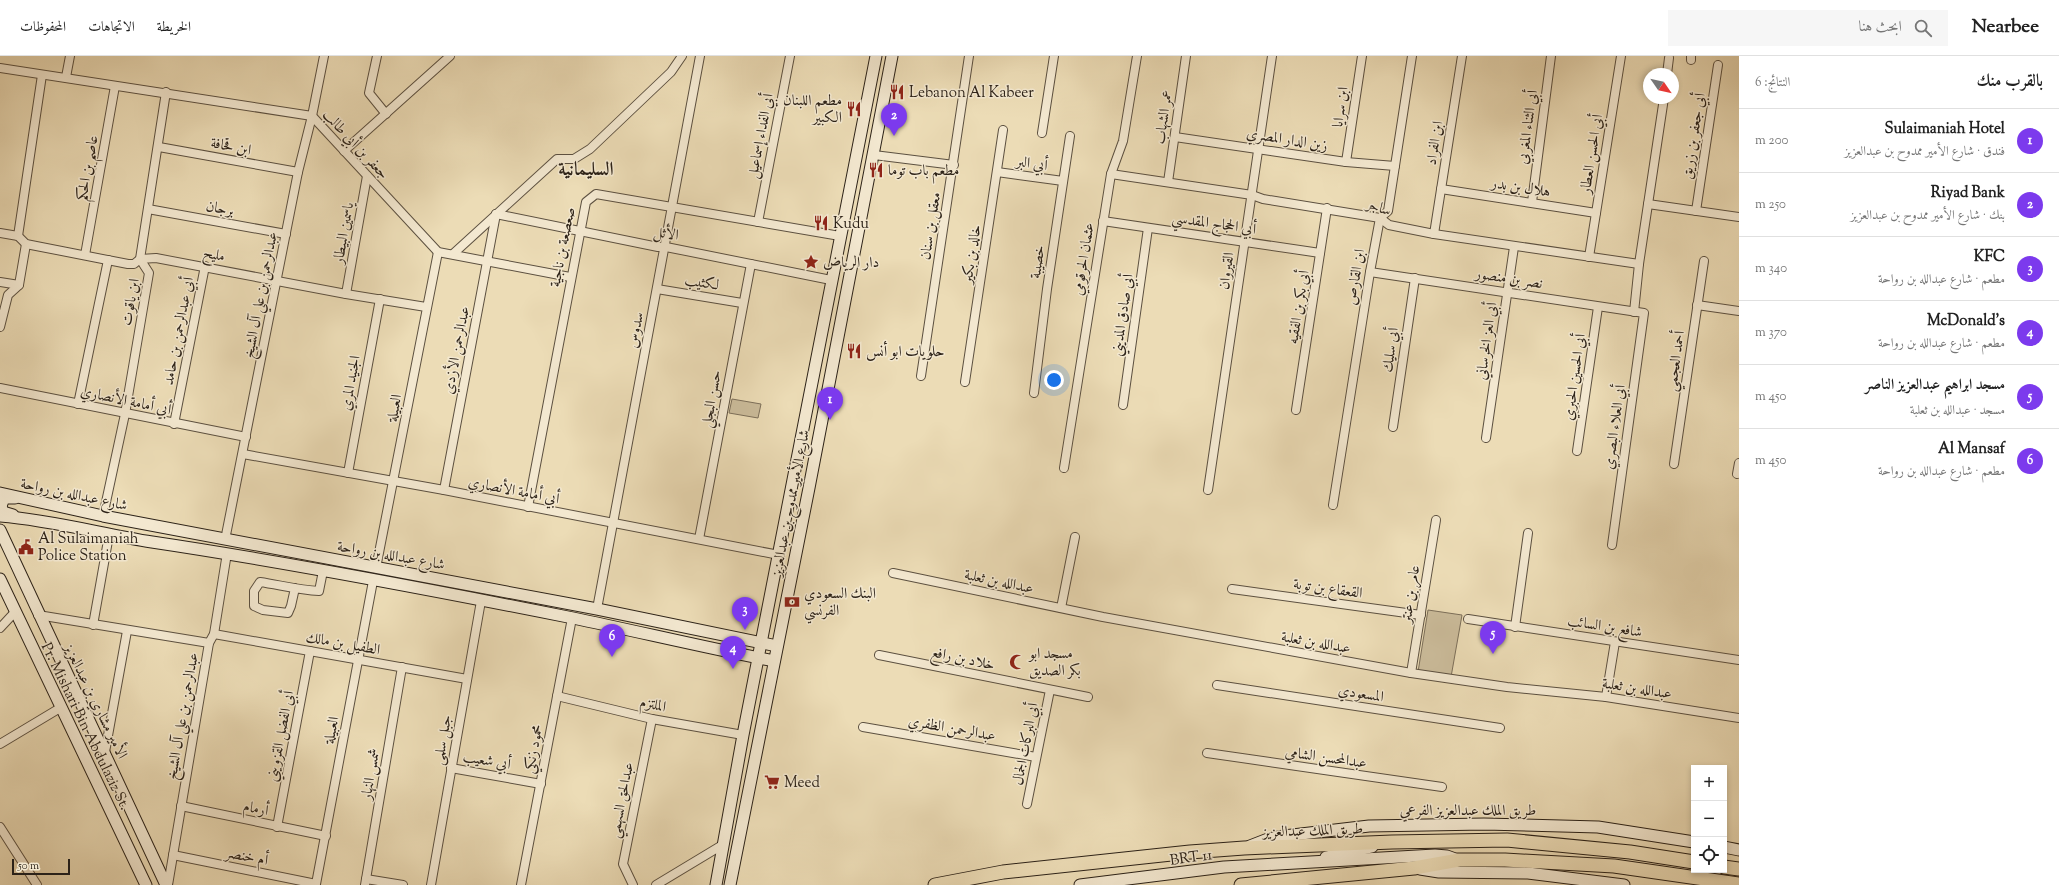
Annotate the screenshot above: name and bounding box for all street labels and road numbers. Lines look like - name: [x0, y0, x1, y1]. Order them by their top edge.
- street label: ابن سرايا: [1328, 86, 1355, 129]
- street label: أبي الثناء المغربي: [1511, 88, 1544, 166]
- street label: عمر الشهاب: [1150, 89, 1179, 146]
- street label: أبي الفداء إسماعيل: [741, 91, 780, 181]
- street label: أبي جعفر بن زريق: [1675, 91, 1712, 181]
- street label: جعفر بن أبي طالب: [317, 104, 394, 185]
- street label: أبي الحسن العطار: [1574, 112, 1609, 198]
- street label: ابن الفراد: [1422, 120, 1449, 167]
- street label: زين الدار المصري: [1245, 124, 1329, 157]
- street label: ابن قحافة: [209, 133, 253, 162]
- street label: عاصم بن الحكم: [72, 134, 108, 203]
- street label: أبي البر: [1013, 150, 1050, 177]
- street label: هلال بن بدر: [1488, 173, 1552, 204]
- street label: معقل بن سنان: [916, 191, 947, 262]
- street label: ساجر: [1361, 194, 1394, 222]
- street label: برجان: [204, 196, 236, 223]
- street label: ياسمين البيطار: [328, 200, 360, 268]
- street label: صعصعة بن ناجية: [545, 206, 582, 289]
- street label: أبي الحجاج المقدسي: [1170, 206, 1258, 243]
- street label: الأثل: [652, 220, 680, 247]
- street label: عثمان الحرقومي: [1068, 221, 1101, 297]
- street label: خالد بن بكير: [957, 223, 988, 287]
- street label: عبدالرحمن بن علي آل الشيخ: [239, 230, 286, 361]
- street label: مليح: [201, 243, 227, 270]
- street label: خصيبة: [1026, 244, 1051, 280]
- street label: ابن القارص: [1342, 248, 1371, 307]
- street label: القيروان: [1214, 251, 1241, 291]
- street label: نصر بن منصور: [1472, 263, 1544, 295]
- street label: أبي بكر بن الفقيه: [1281, 268, 1316, 346]
- street label: لكثيب: [683, 270, 721, 297]
- street label: أبي صادق المديني: [1105, 272, 1142, 358]
- street label: أبي عبدالرحمن بن حامد: [157, 275, 200, 387]
- street label: ابن ياقوت: [117, 277, 146, 327]
- street label: أبي العز الخرساني: [1470, 300, 1503, 381]
- street label: عبدالرحمن الأزدي: [437, 304, 476, 396]
- street label: سدوس: [623, 310, 650, 350]
- street label: أبي سليك: [1376, 326, 1405, 374]
- street label: أحمد العجمي: [1660, 329, 1693, 393]
- street label: أبي الحسين الحبري: [1557, 332, 1592, 422]
- street label: الجنيد المري: [336, 354, 367, 412]
- street label: حسن البجلي: [697, 369, 730, 430]
- street label: أبي أمامة الأنصاري: [78, 380, 174, 421]
- street label: أبي العلاء البصري: [1597, 383, 1632, 471]
- street label: العبيلة: [383, 393, 408, 425]
- street label: شارع الأمير ممدوح بن عبدالعزيز: [765, 428, 817, 581]
- street label: أبي أمامة الأنصاري: [466, 470, 562, 511]
- street label: شارع عبدالله بن رواحة: [18, 474, 129, 518]
- street label: شارع عبدالله بن رواحة: [335, 537, 446, 577]
- street label: عامر بن عنتر: [1396, 564, 1426, 627]
- street label: عبدالله بن ثعلبة: [962, 565, 1035, 600]
- street label: القعقاع بن توبة: [1292, 574, 1364, 606]
- street label: شافع بن السائب: [1566, 611, 1644, 646]
- street label: عبدالله بن ثعلبة: [1279, 627, 1352, 660]
- street label: الطفيل بن مالك: [304, 628, 382, 661]
- street label: الأمير مشاري بن عبدالعزيز: [57, 638, 133, 763]
- street label: Pr. Mishari Bin Abdulaziz St.: [35, 639, 134, 814]
- street label: خلاد بن رافع: [928, 642, 997, 678]
- street label: عبدالرحمن بن علي آل الشيخ: [162, 651, 207, 782]
- street label: عبدالله بن ثعلبة: [1600, 674, 1673, 705]
- street label: المسعودي: [1336, 681, 1385, 708]
- street label: أبي الفضل القزويني: [260, 688, 303, 784]
- street label: الملتزم: [637, 692, 668, 719]
- street label: أبي البركات الجمال: [1006, 700, 1045, 787]
- street label: عبدالرحمن الظفري: [906, 711, 997, 748]
- street label: جبل سلمى: [429, 713, 458, 767]
- street label: العبيلة: [319, 715, 345, 747]
- street label: محمود زنكي: [519, 723, 552, 776]
- street label: عبدالمحسن الشامي: [1284, 742, 1368, 775]
- street label: أبي شعيب: [461, 745, 513, 776]
- street label: شمس النهار: [356, 747, 386, 804]
- street label: عبدالحق السهمي: [605, 760, 642, 841]
- street label: أرمام: [241, 795, 271, 823]
- street label: طريق الملك عبدالعزيز الفرعي: [1400, 801, 1536, 822]
- street label: طريق الملك عبدالعزيز: [1261, 819, 1364, 844]
- street label: أم خنصر: [221, 841, 271, 873]
- street label: BRT 11: [1169, 845, 1214, 872]

